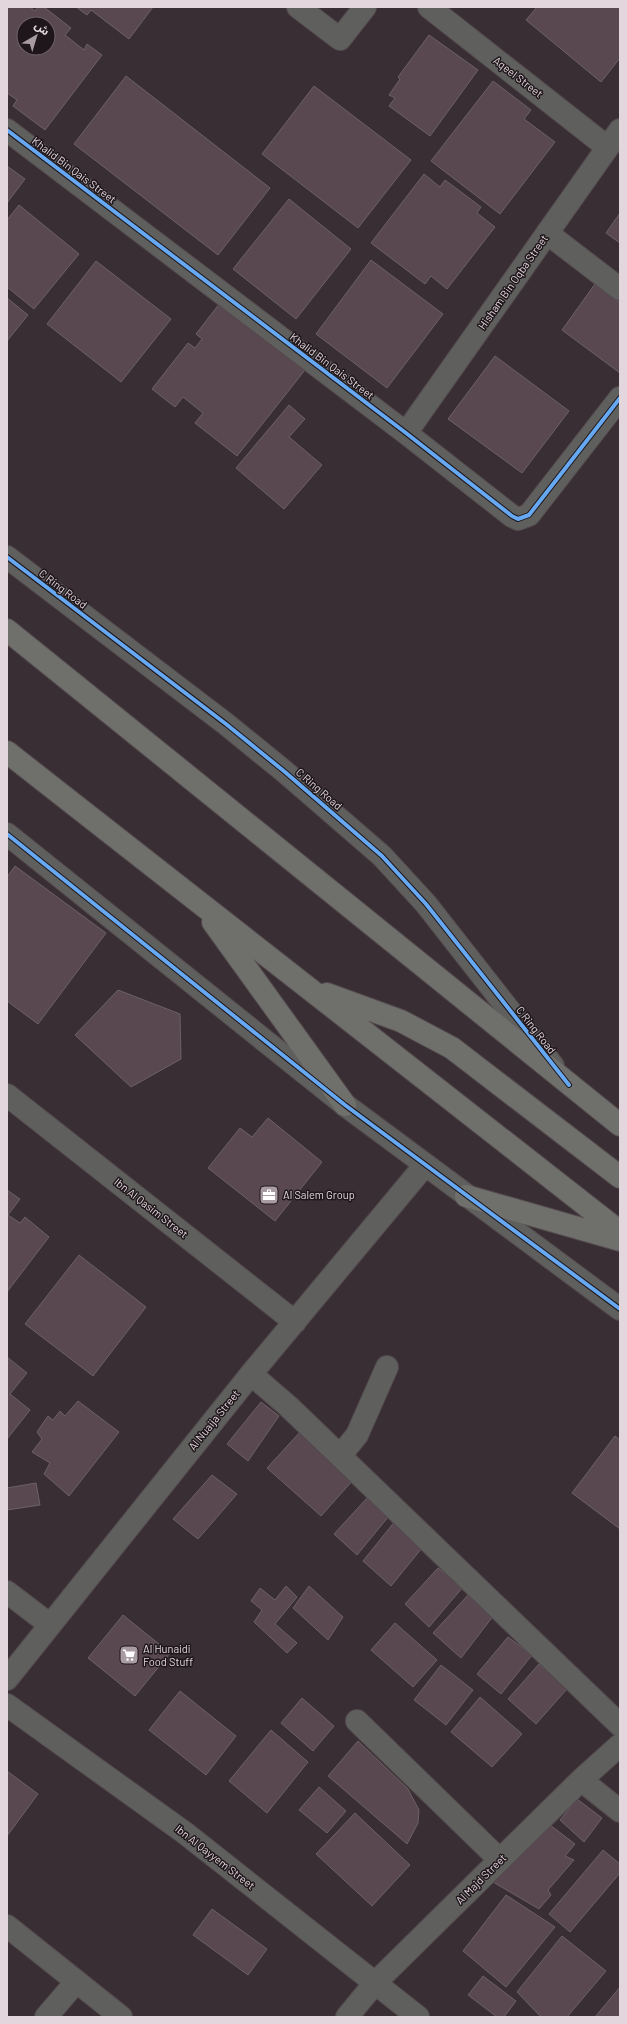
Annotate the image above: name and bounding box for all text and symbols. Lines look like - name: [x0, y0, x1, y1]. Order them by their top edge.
- north arrow: [16, 16, 56, 56]
- text: ش: [32, 18, 52, 38]
- street label: Aqeel Street: [491, 53, 546, 100]
- street label: Khalid Bin Qais Street: [30, 134, 119, 205]
- street label: Hisham Bin Oqba Street: [475, 232, 550, 332]
- street label: Khalid Bin Qais Street: [288, 330, 377, 401]
- street label: C Ring Road: [37, 566, 90, 611]
- street label: C Ring Road: [294, 765, 345, 812]
- street label: C Ring Road: [514, 1003, 559, 1056]
- street label: Ibn Al Qasim Street: [112, 1175, 191, 1240]
- office icon: Al Salem Group: [258, 1184, 280, 1206]
- place label: Al Salem Group: [283, 1188, 355, 1201]
- street label: Al Nuaija Street: [185, 1387, 242, 1452]
- place label: Al Hunaidi Food Stuff: [143, 1642, 193, 1668]
- supermarket icon: Al Hunaidi Food Stuff: [118, 1644, 140, 1666]
- street label: Ibn Al Qayyem Street: [173, 1822, 258, 1892]
- street label: Al Majd Street: [453, 1851, 509, 1907]

